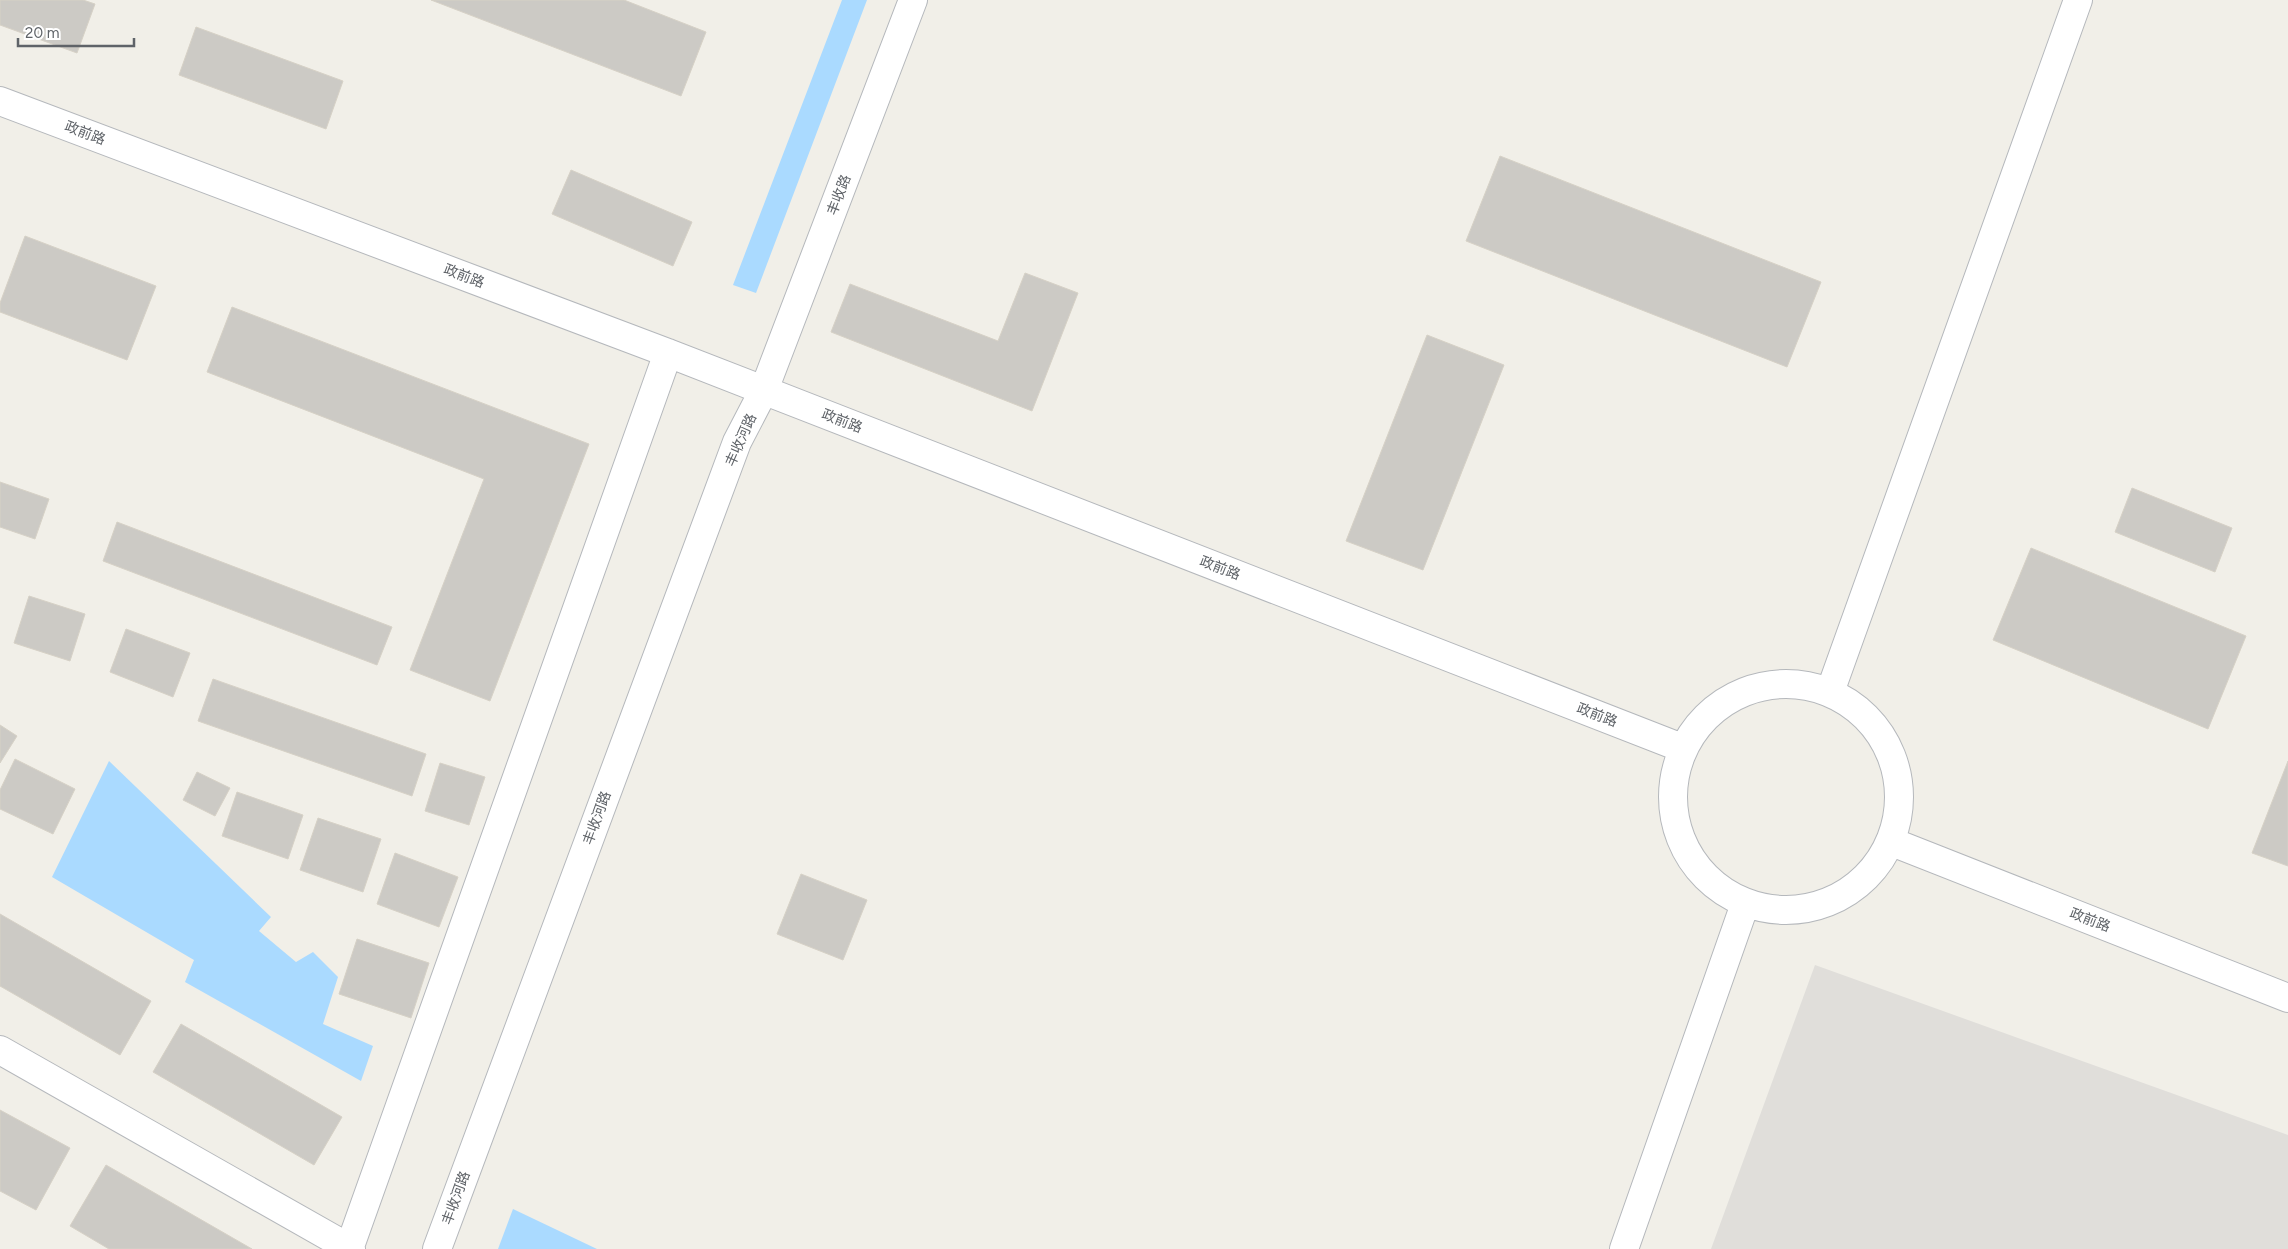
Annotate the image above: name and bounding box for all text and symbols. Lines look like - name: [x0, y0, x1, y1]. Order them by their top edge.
- scale bar: [18, 15, 134, 47]
- text: 20 m: [25, 24, 59, 42]
- street label: 政前路: [62, 118, 108, 148]
- street label: 丰收路: [824, 172, 854, 218]
- street label: 政前路: [441, 261, 487, 291]
- street label: 政前路: [819, 406, 865, 436]
- street label: 丰收河路: [722, 411, 760, 469]
- street label: 政前路: [1197, 553, 1243, 583]
- street label: 政前路: [1574, 700, 1620, 730]
- street label: 丰收河路: [579, 789, 615, 847]
- street label: 政前路: [2067, 905, 2113, 935]
- street label: 丰收河路: [438, 1169, 474, 1227]

